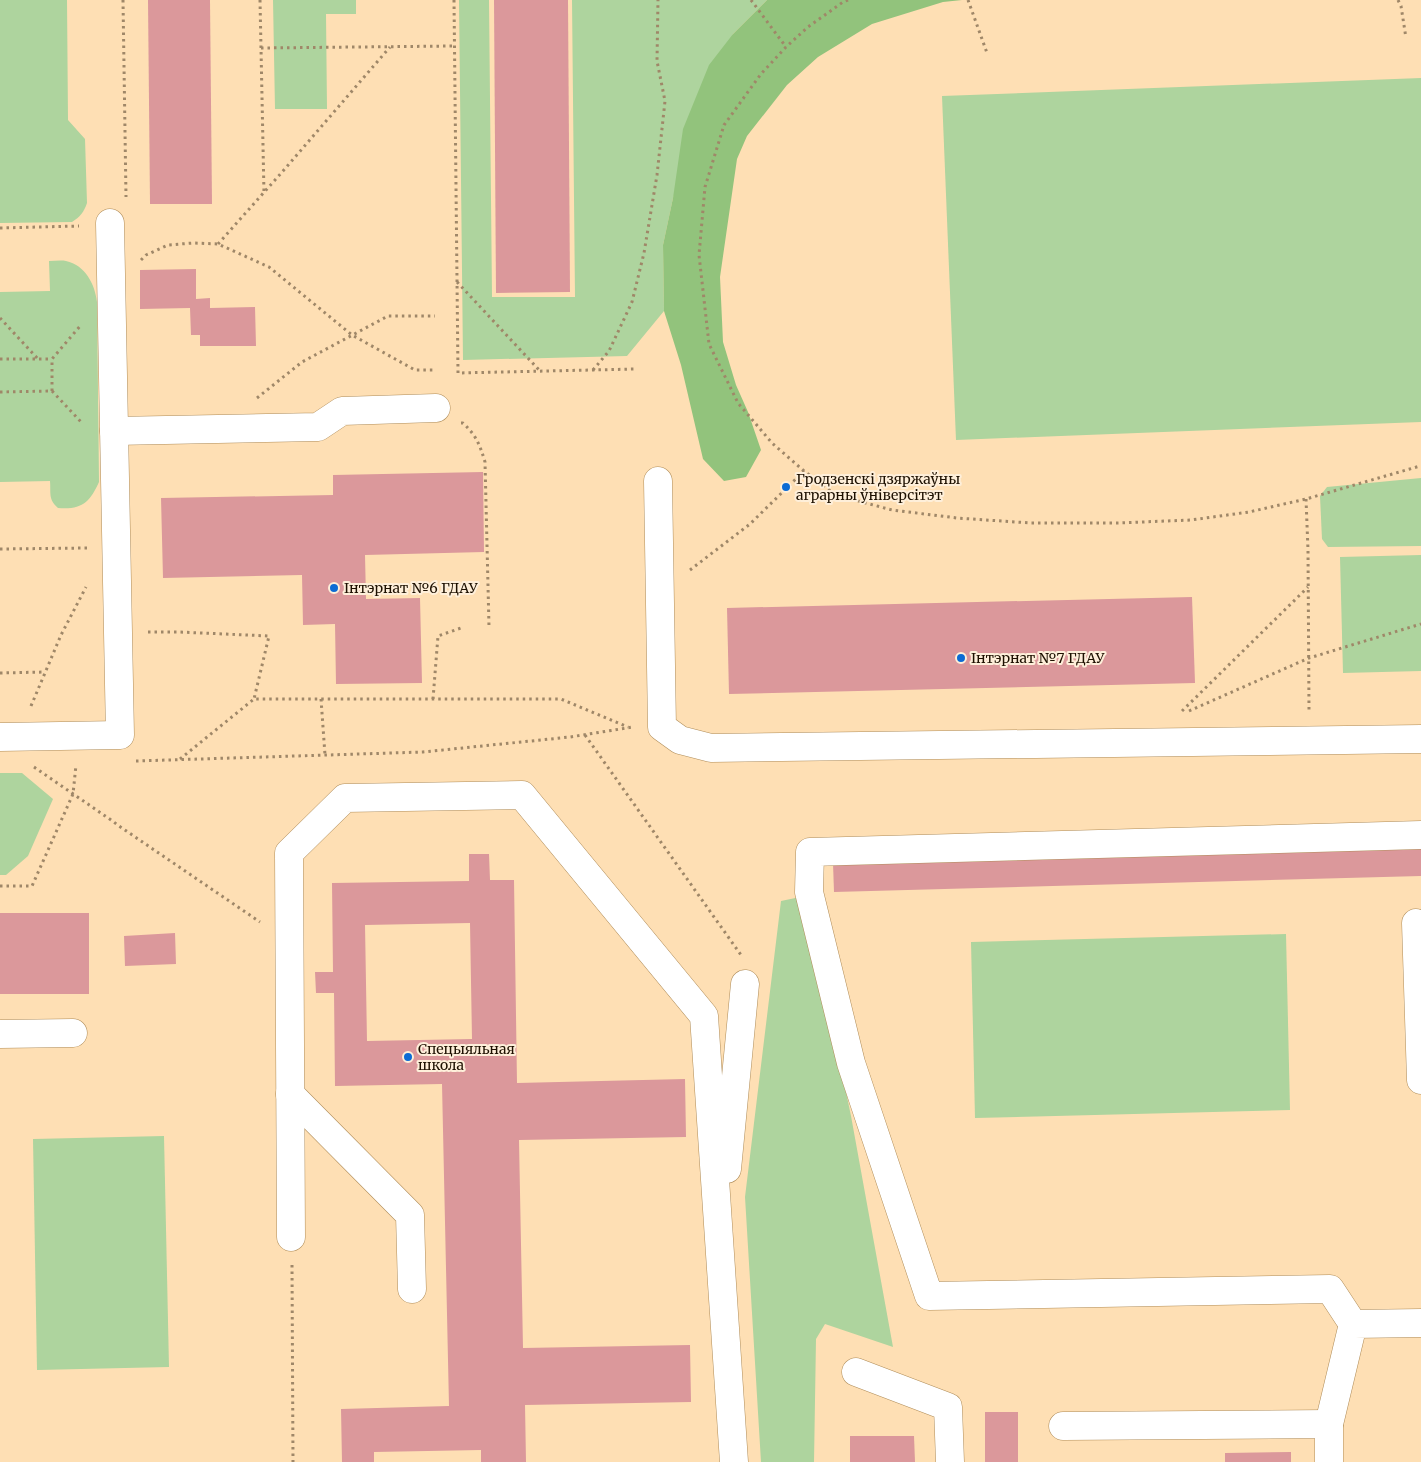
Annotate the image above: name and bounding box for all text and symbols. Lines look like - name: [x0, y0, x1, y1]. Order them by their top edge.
- place label: Гродзенскі дзяржаўны аграрны ўніверсітэт: [796, 470, 960, 504]
- marker: Гродзенскі дзяржаўны аграрны ўніверсітэт: [780, 481, 792, 493]
- place label: Інтэрнат №6 ГДАУ: [344, 579, 479, 597]
- marker: Інтэрнат №6 ГДАУ: [328, 582, 340, 594]
- place label: Інтэрнат №7 ГДАУ: [971, 649, 1106, 667]
- marker: Інтэрнат №7 ГДАУ: [955, 652, 967, 664]
- place label: Спецыяльная школа: [418, 1040, 515, 1074]
- marker: Спецыяльная школа: [402, 1051, 414, 1063]

